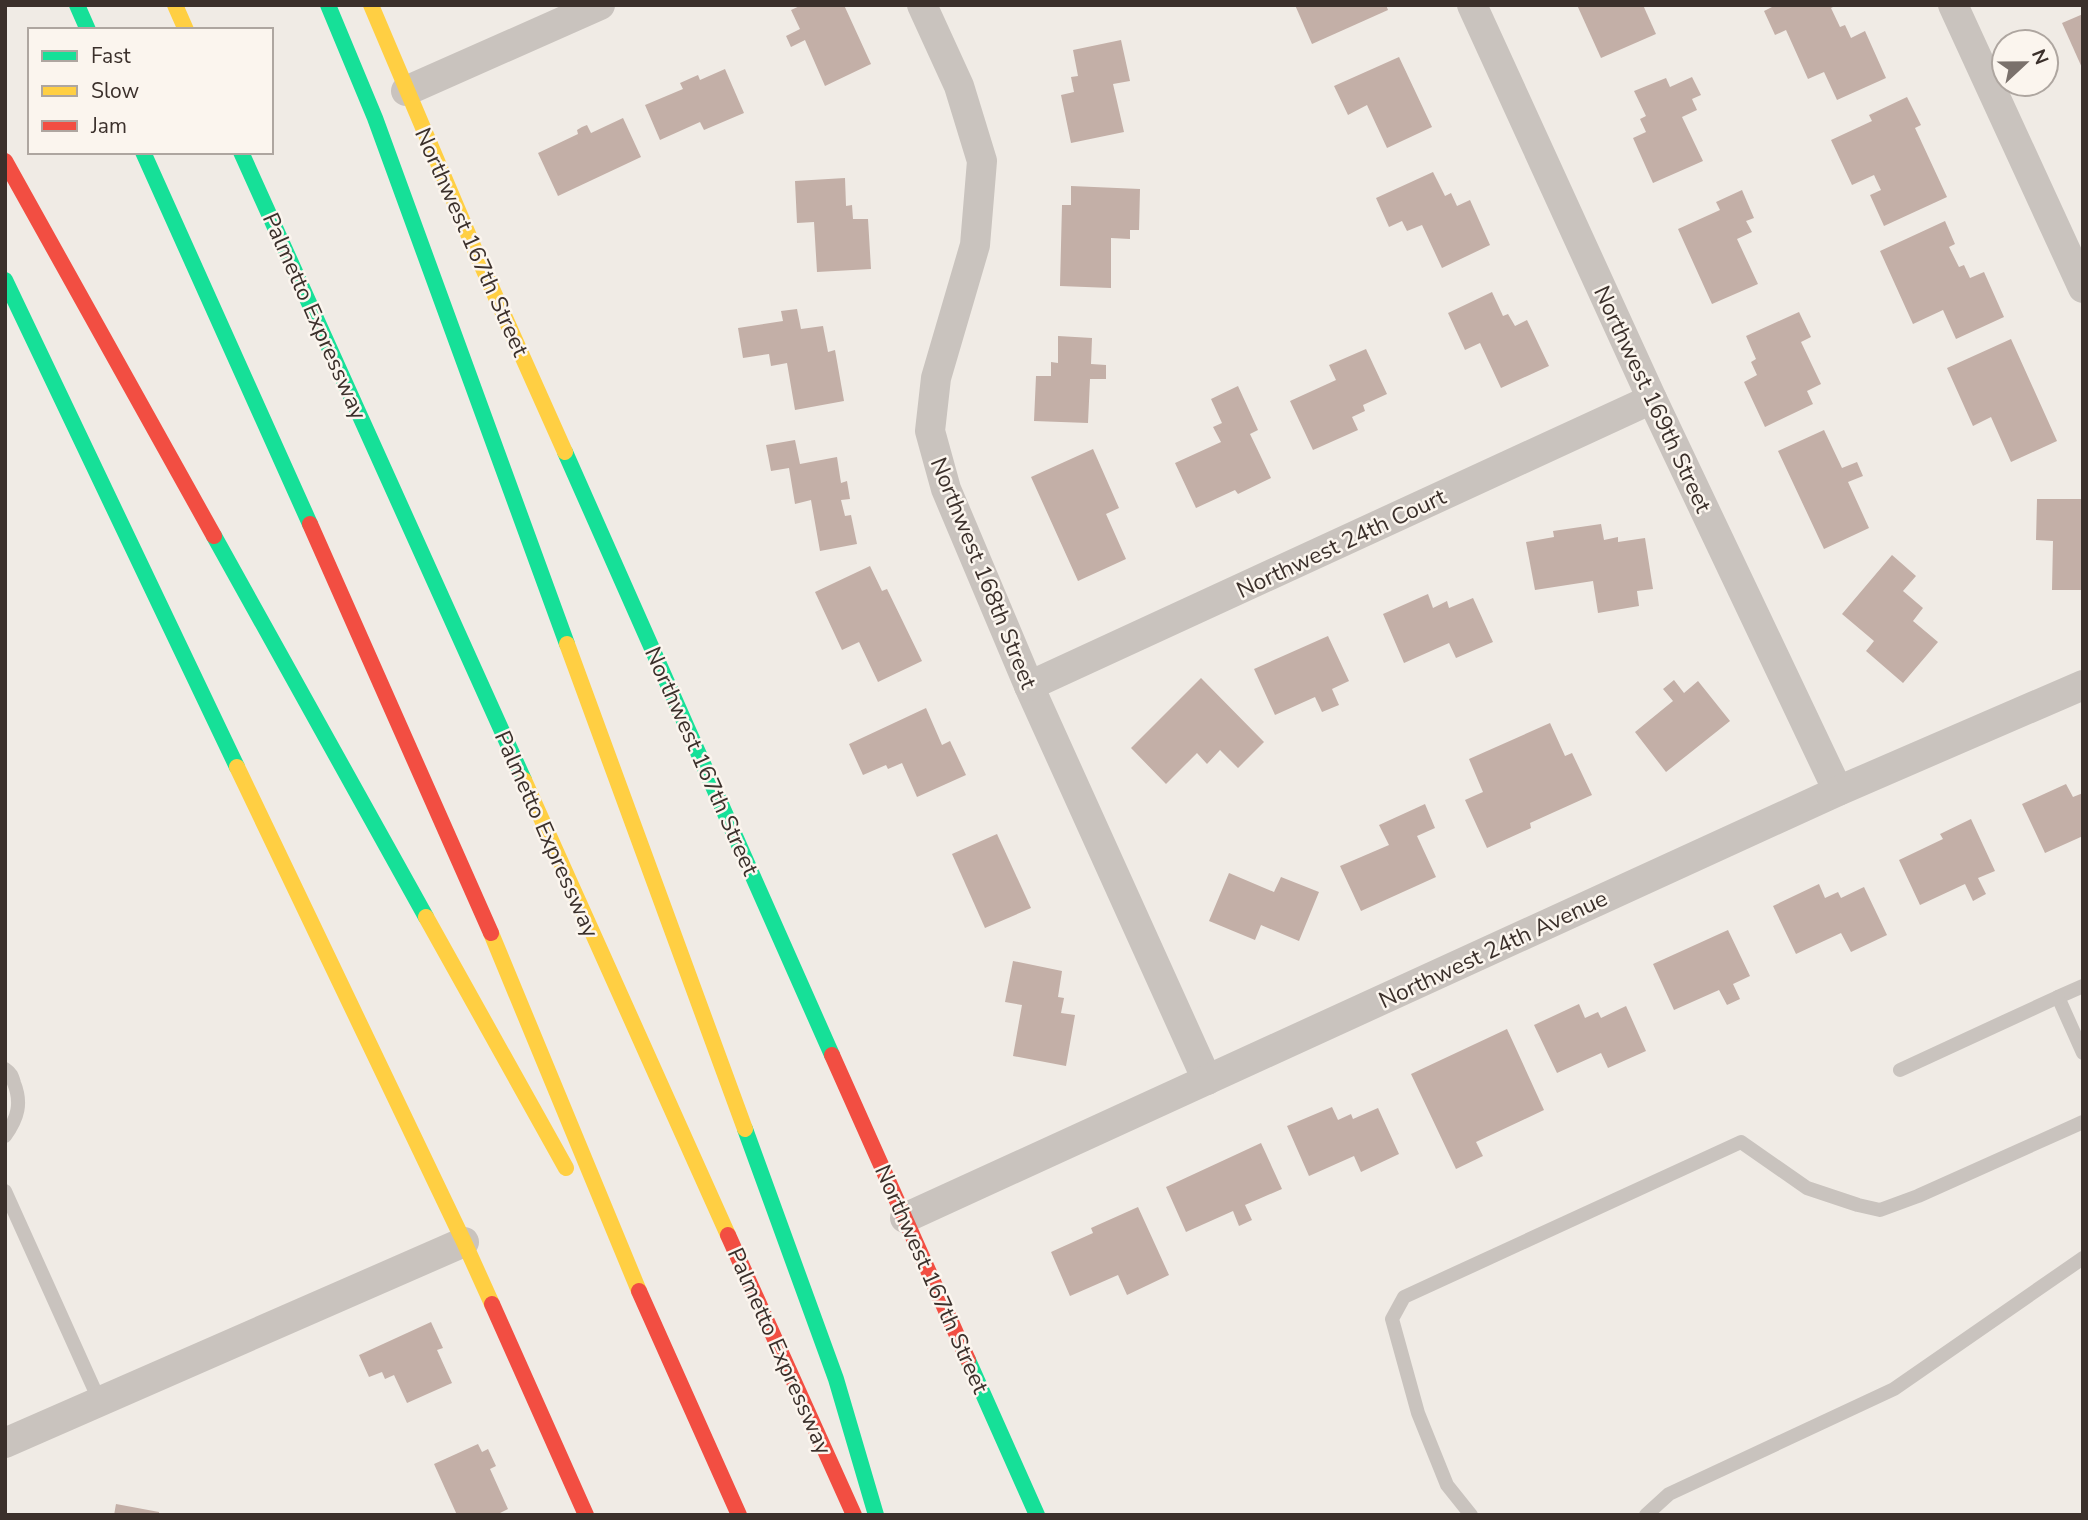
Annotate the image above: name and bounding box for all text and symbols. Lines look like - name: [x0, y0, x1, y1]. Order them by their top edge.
- legend: [28, 28, 273, 154]
- north arrow: [1990, 28, 2060, 98]
- text: Fast: [91, 42, 131, 70]
- text: N: [2025, 46, 2055, 68]
- text: Slow: [91, 77, 140, 105]
- text: Jam: [90, 112, 127, 140]
- street label: Northwest 167th Street: [407, 123, 536, 362]
- street label: Palmetto Expressway: [255, 208, 374, 425]
- street label: Northwest 169th Street: [1586, 281, 1719, 519]
- street label: Northwest 168th Street: [923, 453, 1045, 694]
- street label: Northwest 24th Court: [1231, 481, 1452, 606]
- street label: Northwest 167th Street: [637, 642, 766, 881]
- street label: Palmetto Expressway: [487, 726, 606, 943]
- street label: Northwest 24th Avenue: [1374, 883, 1613, 1016]
- street label: Northwest 167th Street: [867, 1160, 996, 1399]
- street label: Palmetto Expressway: [720, 1243, 839, 1460]

